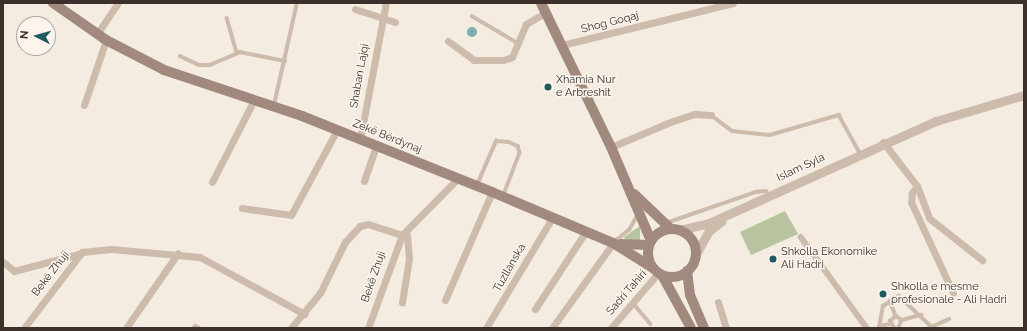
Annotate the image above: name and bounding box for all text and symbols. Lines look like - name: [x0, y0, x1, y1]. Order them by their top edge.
- street label: Shog Goqaj: [580, 9, 640, 37]
- north arrow: [16, 16, 56, 56]
- text: N: [18, 30, 31, 40]
- street label: Shaban Lajqi: [348, 43, 372, 109]
- place label: Xhamia Nur e Arbreshit: [556, 74, 616, 100]
- marker: Xhamia Nur e Arbreshit: [543, 82, 553, 92]
- street label: Zekë Bërdynaj: [351, 117, 423, 157]
- street label: Islam Syla: [775, 151, 827, 185]
- street label: Tuzllanska: [491, 242, 529, 294]
- place label: Shkolla Ekonomike Ali Hadri: [781, 246, 877, 272]
- street label: Bekë Zhuji: [29, 249, 73, 299]
- street label: Bekë Zhuji: [359, 250, 389, 304]
- marker: Shkolla Ekonomike Ali Hadri: [768, 254, 778, 264]
- street label: Sadri Tahiri: [604, 268, 650, 318]
- place label: Shkolla e mesme profesionale - Ali Hadri: [891, 281, 1007, 307]
- marker: Shkolla e mesme profesionale - Ali Hadri: [878, 289, 888, 299]

